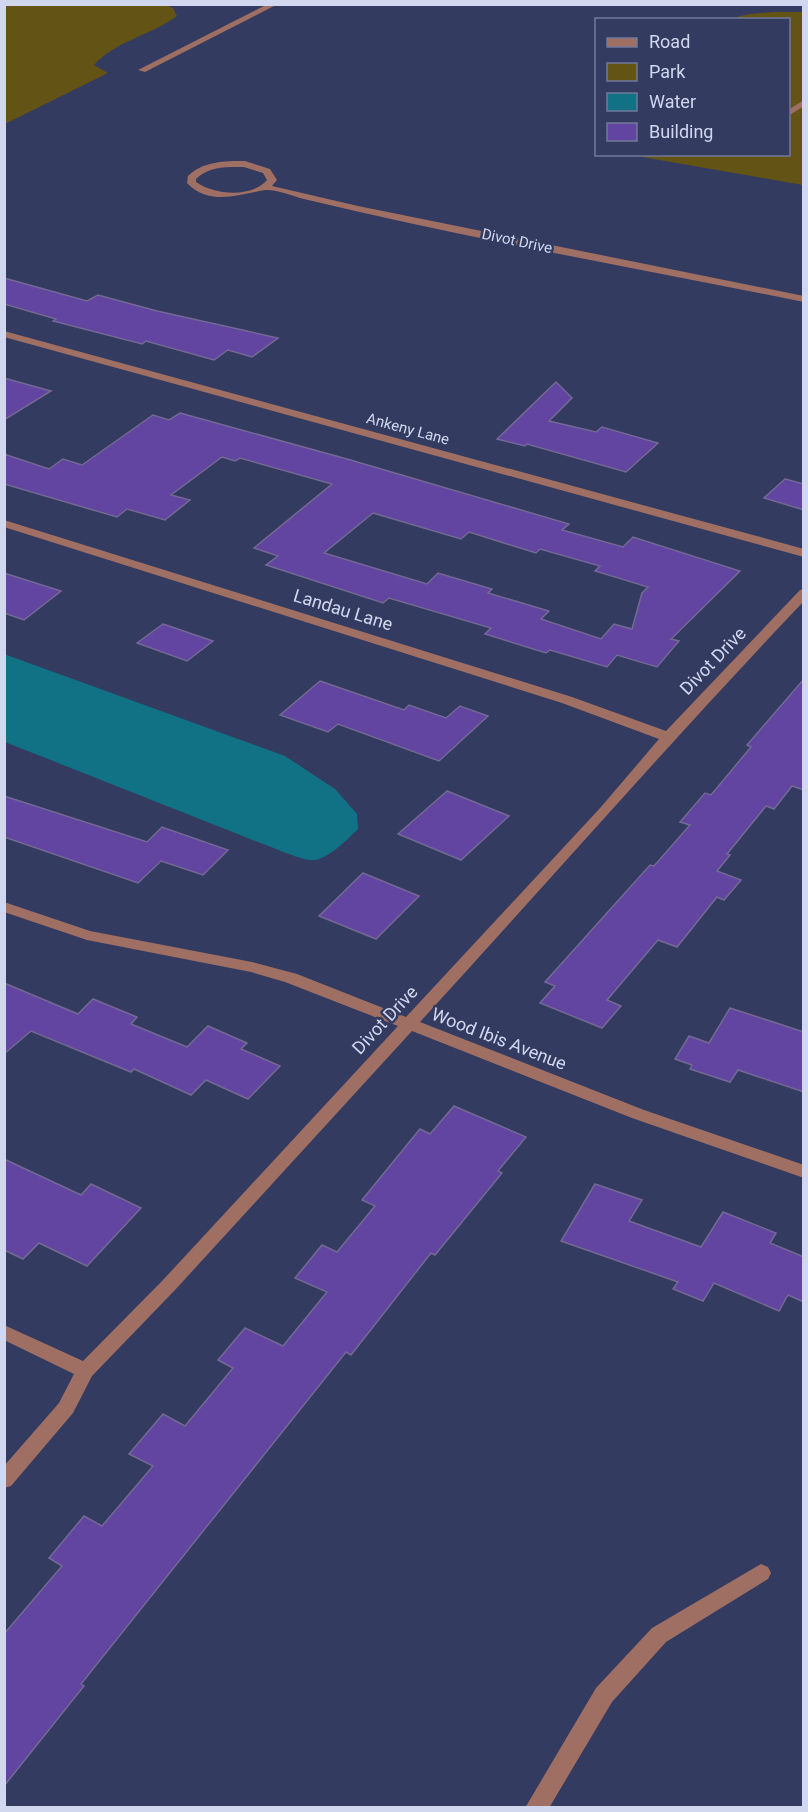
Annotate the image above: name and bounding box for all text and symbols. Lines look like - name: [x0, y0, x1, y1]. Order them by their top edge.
- legend: [595, 18, 790, 156]
- text: Road: [649, 31, 690, 52]
- text: Park: [649, 61, 686, 82]
- text: Water: [649, 91, 696, 112]
- text: Building: [649, 121, 713, 142]
- street label: Divot Drive: [480, 225, 554, 257]
- street label: Ankeny Lane: [365, 409, 451, 449]
- street label: Landau Lane: [291, 584, 395, 635]
- street label: Divot Drive: [675, 622, 750, 699]
- street label: Divot Drive: [348, 981, 422, 1058]
- street label: Wood Ibis Avenue: [429, 1003, 570, 1074]

